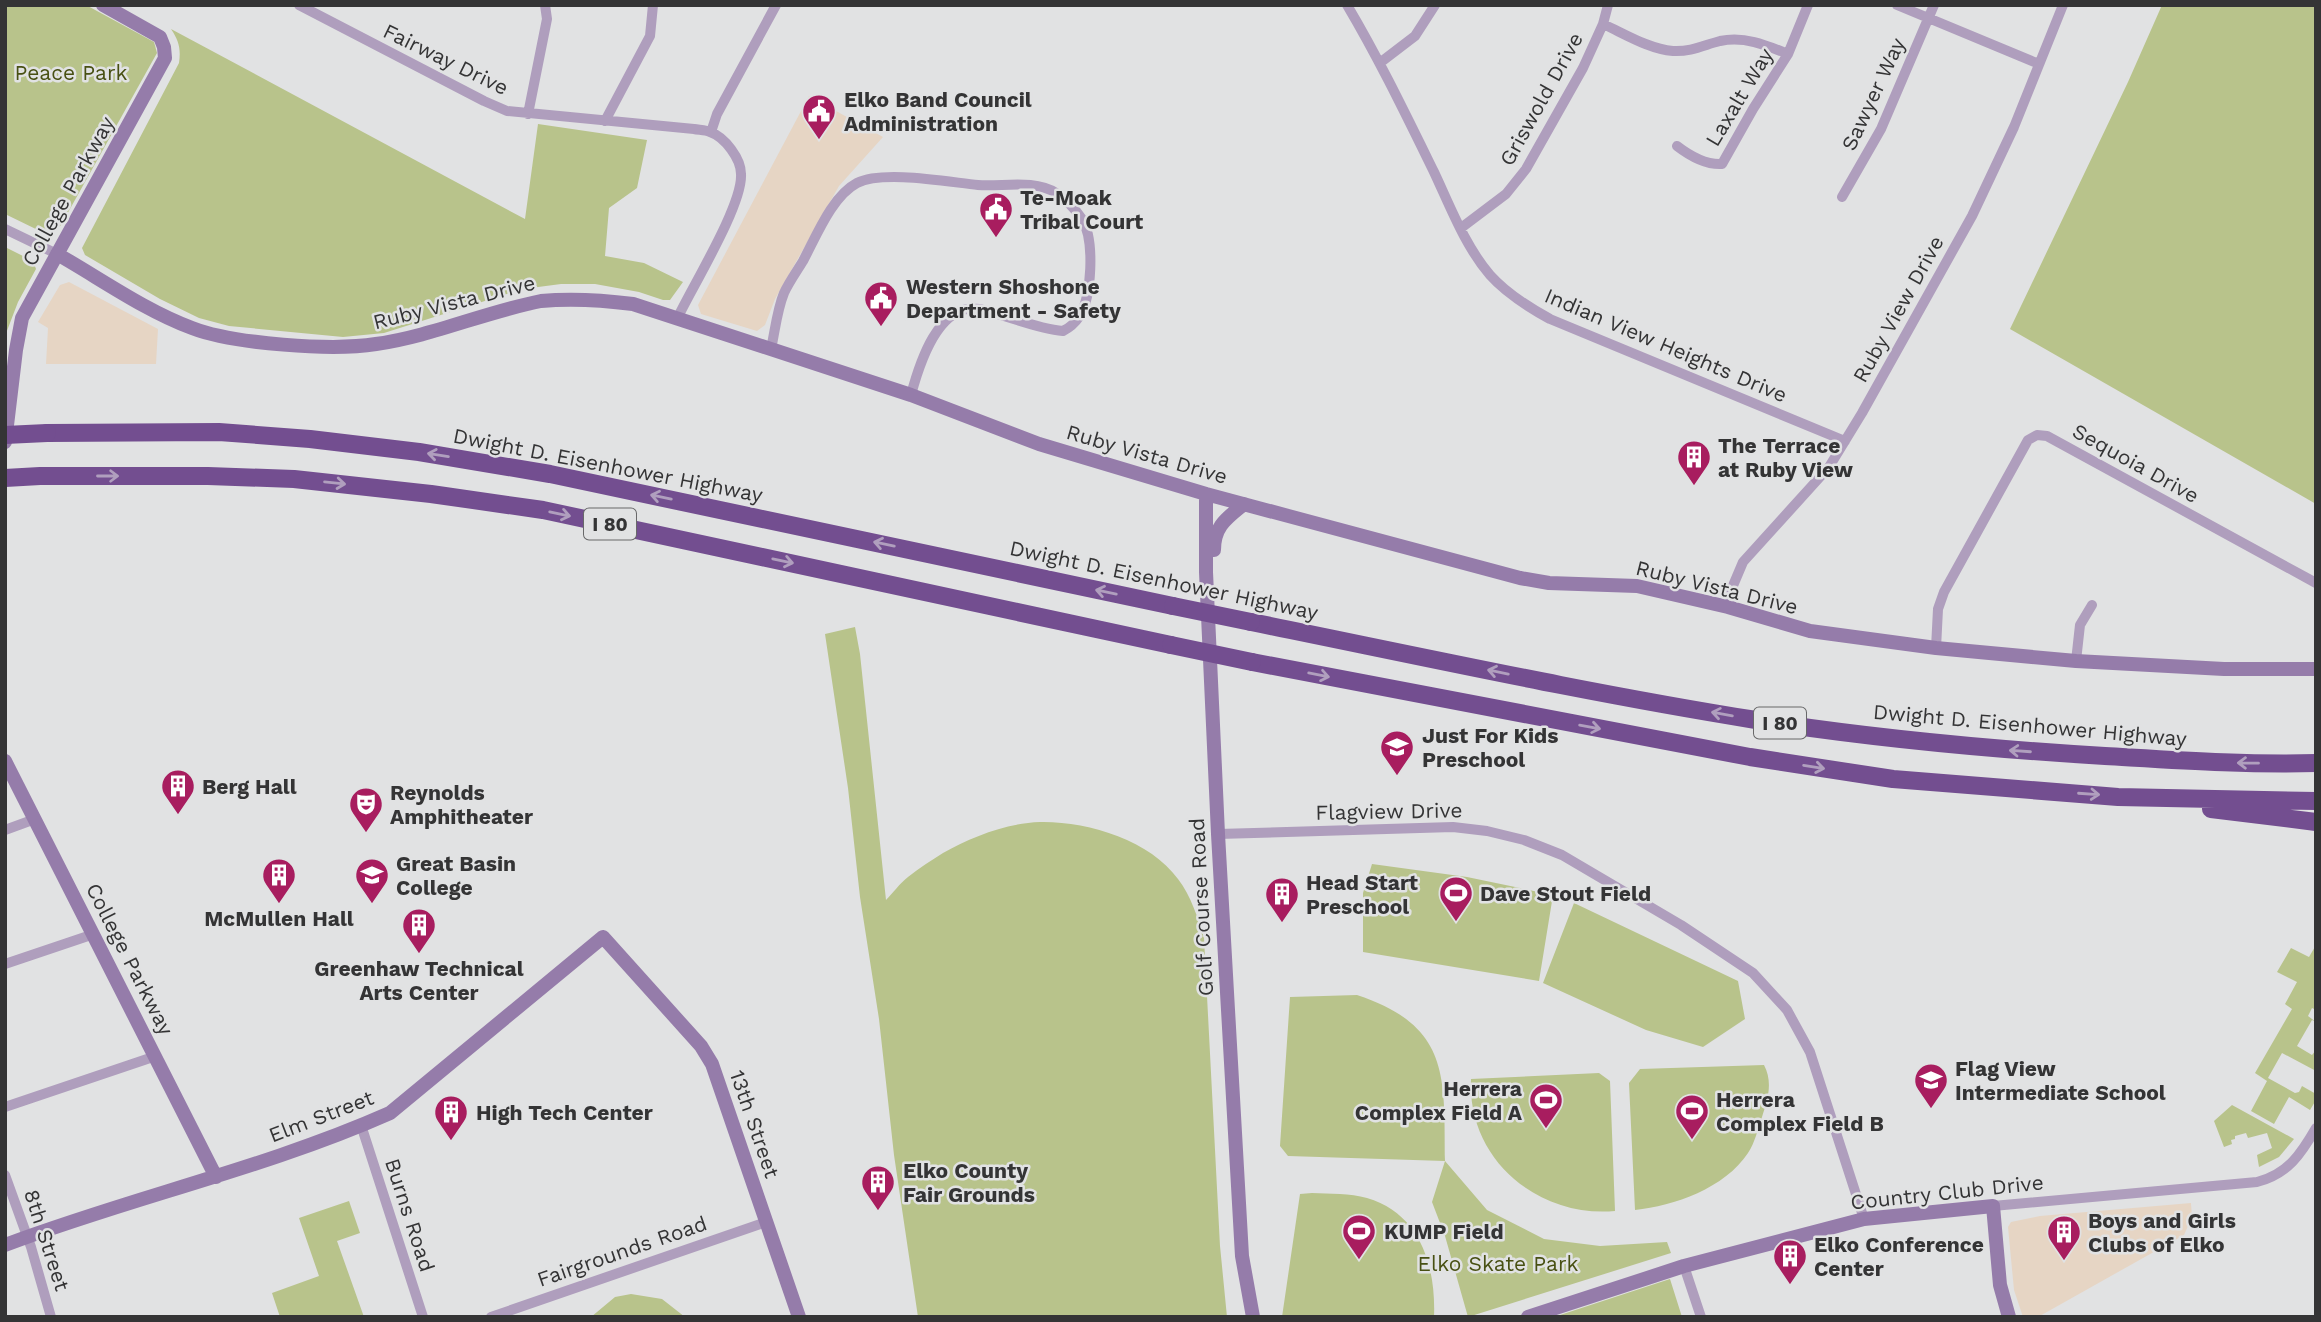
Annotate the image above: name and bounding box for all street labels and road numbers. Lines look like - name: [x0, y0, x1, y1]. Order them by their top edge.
- street label: Fairway Drive: [379, 18, 513, 100]
- street label: Griswold Drive: [1494, 28, 1588, 170]
- street label: Sawyer Way: [1836, 33, 1910, 154]
- street label: Laxalt Way: [1700, 43, 1778, 151]
- street label: College Parkway: [17, 112, 119, 270]
- street label: Ruby View Drive: [1847, 231, 1949, 387]
- street label: Ruby Vista Drive: [370, 270, 538, 334]
- street label: Indian View Heights Drive: [1541, 283, 1791, 407]
- street label: Sequoia Drive: [2068, 418, 2204, 508]
- street label: Ruby Vista Drive: [1064, 419, 1230, 489]
- street label: Dwight D. Eisenhower Highway: [451, 423, 765, 507]
- road number: I 80: [584, 509, 636, 540]
- street label: Dwight D. Eisenhower Highway: [1007, 535, 1321, 625]
- street label: Ruby Vista Drive: [1633, 555, 1801, 619]
- street label: Dwight D. Eisenhower Highway: [1872, 699, 2188, 751]
- road number: I 80: [1754, 708, 1806, 738]
- street label: Flagview Drive: [1315, 797, 1463, 825]
- street label: Golf Course Road: [1184, 817, 1218, 997]
- street label: College Parkway: [81, 879, 179, 1039]
- street label: 13th Street: [725, 1067, 785, 1181]
- street label: Elm Street: [265, 1085, 377, 1147]
- street label: Burns Road: [380, 1155, 440, 1275]
- street label: Country Club Drive: [1849, 1169, 2045, 1215]
- street label: 8th Street: [19, 1186, 75, 1294]
- street label: Fairgrounds Road: [534, 1210, 710, 1292]

